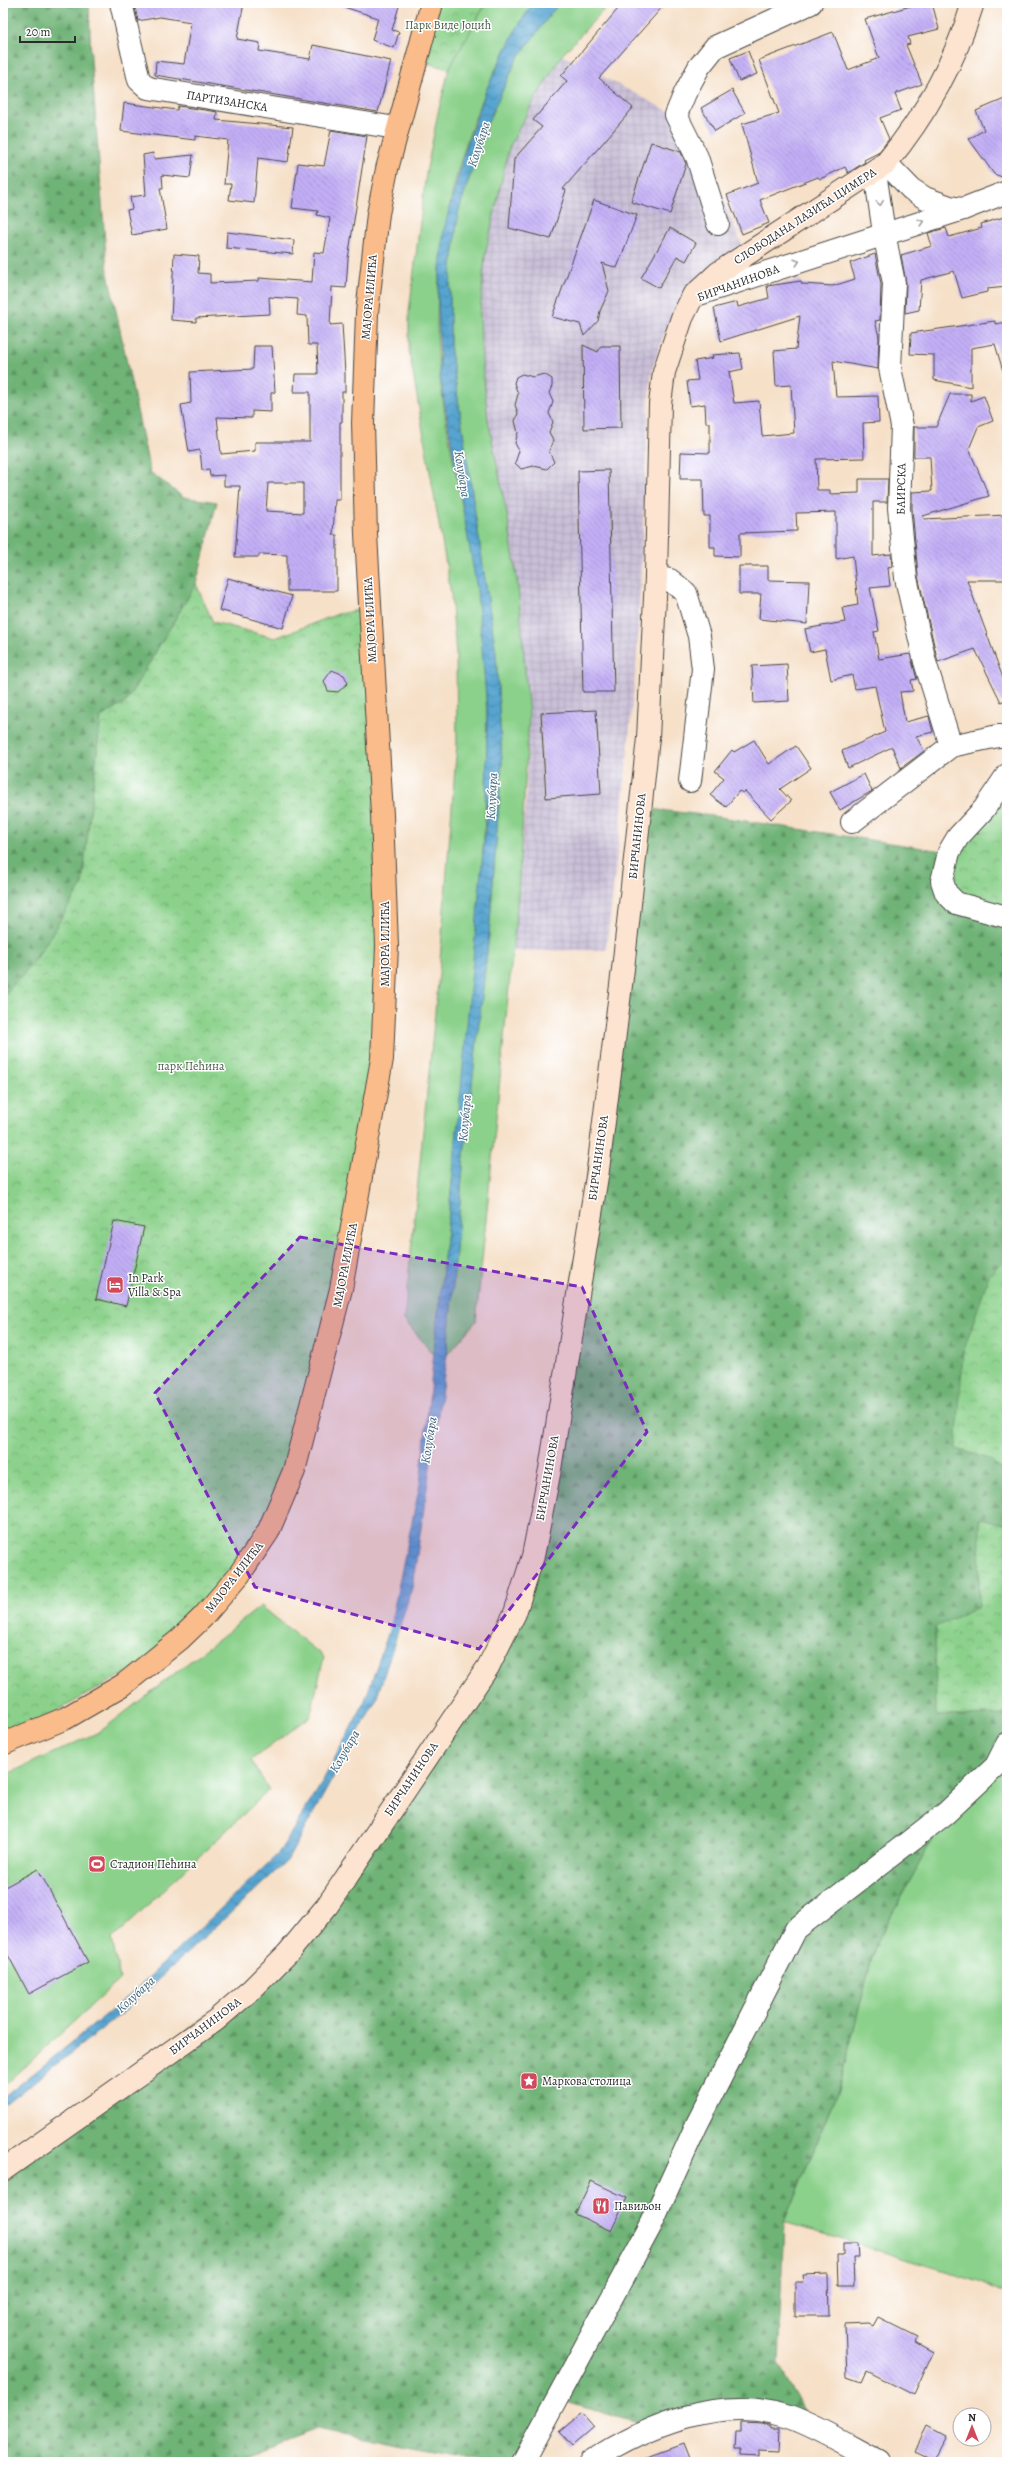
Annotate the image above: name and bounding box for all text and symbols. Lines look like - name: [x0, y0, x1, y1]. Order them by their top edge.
- park label: Парк Виде Јоцић: [405, 17, 492, 33]
- scale bar: [20, 18, 75, 44]
- text: 20 m: [26, 24, 50, 40]
- street label: ПАРТИЗАНСКА: [185, 87, 270, 115]
- water label: Колубара: [463, 119, 494, 169]
- street label: СЛОБОДАНА ЛАЗИЋА ЦИМЕРА: [731, 163, 880, 268]
- one-way arrow: [875, 200, 884, 206]
- one-way arrow: [917, 218, 924, 227]
- street label: МАЈОРА ИЛИЋА: [357, 253, 381, 340]
- one-way arrow: [793, 258, 800, 267]
- street label: БИРЧАНИНОВА: [695, 260, 782, 305]
- water label: Колубара: [450, 450, 475, 499]
- street label: БАИРСКА: [893, 462, 909, 515]
- street label: МАЈОРА ИЛИЋА: [360, 576, 380, 663]
- water label: Колубара: [482, 772, 501, 820]
- street label: БИРЧАНИНОВА: [625, 791, 650, 880]
- street label: МАЈОРА ИЛИЋА: [377, 900, 393, 987]
- park label: парк Пећина: [158, 1058, 225, 1074]
- water label: Колубара: [454, 1094, 475, 1142]
- street label: БИРЧАНИНОВА: [584, 1113, 612, 1202]
- street label: МАЈОРА ИЛИЋА: [329, 1220, 361, 1309]
- place label: In Park Villa & Spa: [127, 1270, 182, 1300]
- hotel icon: In Park Villa & Spa: [105, 1275, 125, 1295]
- water label: Колубара: [416, 1416, 441, 1465]
- street label: БИРЧАНИНОВА: [532, 1433, 563, 1522]
- street label: МАЈОРА ИЛИЋА: [201, 1538, 267, 1616]
- water label: Колубара: [325, 1727, 364, 1776]
- street label: БИРЧАНИНОВА: [380, 1738, 442, 1819]
- sports icon: Стадион Пећина: [87, 1854, 107, 1874]
- place label: Стадион Пећина: [110, 1856, 197, 1872]
- water label: Колубара: [112, 1972, 158, 2016]
- street label: БИРЧАНИНОВА: [166, 1993, 245, 2058]
- place icon: Маркова столица: [519, 2071, 539, 2091]
- place label: Маркова столица: [542, 2073, 632, 2089]
- restaurant icon: Павиљон: [591, 2196, 611, 2216]
- place label: Павиљон: [614, 2198, 661, 2214]
- north arrow: [952, 2407, 992, 2447]
- text: N: [968, 2410, 976, 2425]

